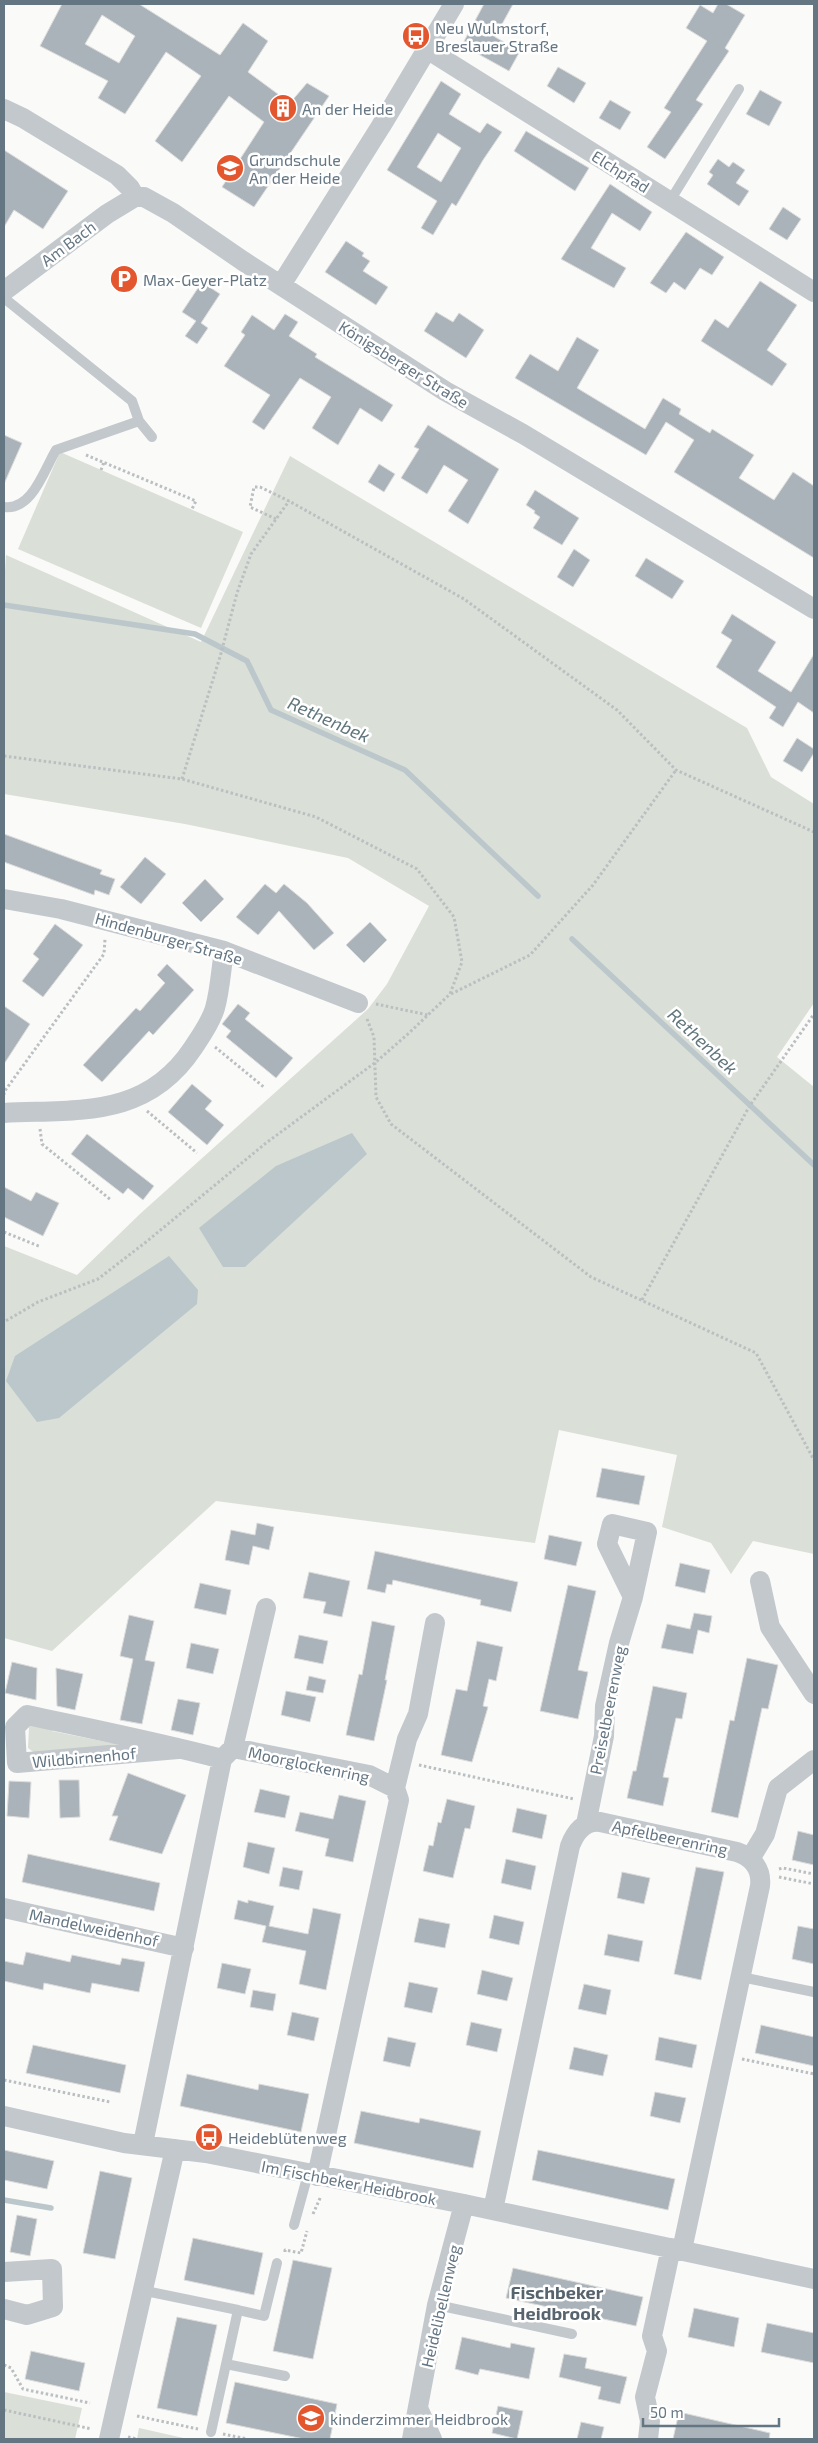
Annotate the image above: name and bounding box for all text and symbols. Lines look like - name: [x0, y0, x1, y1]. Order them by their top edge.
- place label: Neu Wulmstorf, Breslauer Straße: [435, 18, 558, 55]
- bus stop icon: Neu Wulmstorf, Breslauer Straße: [401, 21, 431, 51]
- building icon: An der Heide: [268, 93, 298, 123]
- place label: An der Heide: [302, 99, 393, 118]
- street label: Elchpfad: [589, 146, 653, 196]
- place label: Grundschule An der Heide: [249, 150, 341, 187]
- school or university icon: Grundschule An der Heide: [215, 153, 245, 183]
- street label: Am Bach: [37, 216, 99, 270]
- parking icon: Max-Geyer-Platz: [109, 264, 139, 294]
- place label: Max-Geyer-Platz: [143, 270, 267, 289]
- street label: Königsberger Straße: [336, 316, 472, 412]
- water label: Rethenbek: [285, 691, 373, 747]
- street label: Hindenburger Straße: [93, 908, 245, 968]
- water label: Rethenbek: [664, 1003, 742, 1079]
- street label: Preiselbeerenweg: [585, 1644, 629, 1776]
- street label: Moorglockenring: [247, 1742, 371, 1786]
- street label: Wildbirnenhof: [31, 1743, 138, 1771]
- street label: Apfelbeerenring: [611, 1815, 730, 1859]
- street label: Mandelweidenhof: [28, 1904, 161, 1950]
- bus stop icon: Heideblütenweg: [194, 2122, 224, 2152]
- place label: Heideblütenweg: [228, 2128, 347, 2147]
- street label: Im Fischbeker Heidbrook: [260, 2156, 438, 2208]
- street label: Heidelibellenweg: [417, 2243, 463, 2369]
- district label: Fischbeker Heidbrook: [511, 2281, 604, 2324]
- scale bar: [643, 2396, 779, 2428]
- school or university icon: kinderzimmer Heidbrook: [296, 2403, 326, 2433]
- text: 50 m: [650, 2403, 684, 2421]
- place label: kinderzimmer Heidbrook: [330, 2409, 508, 2428]

